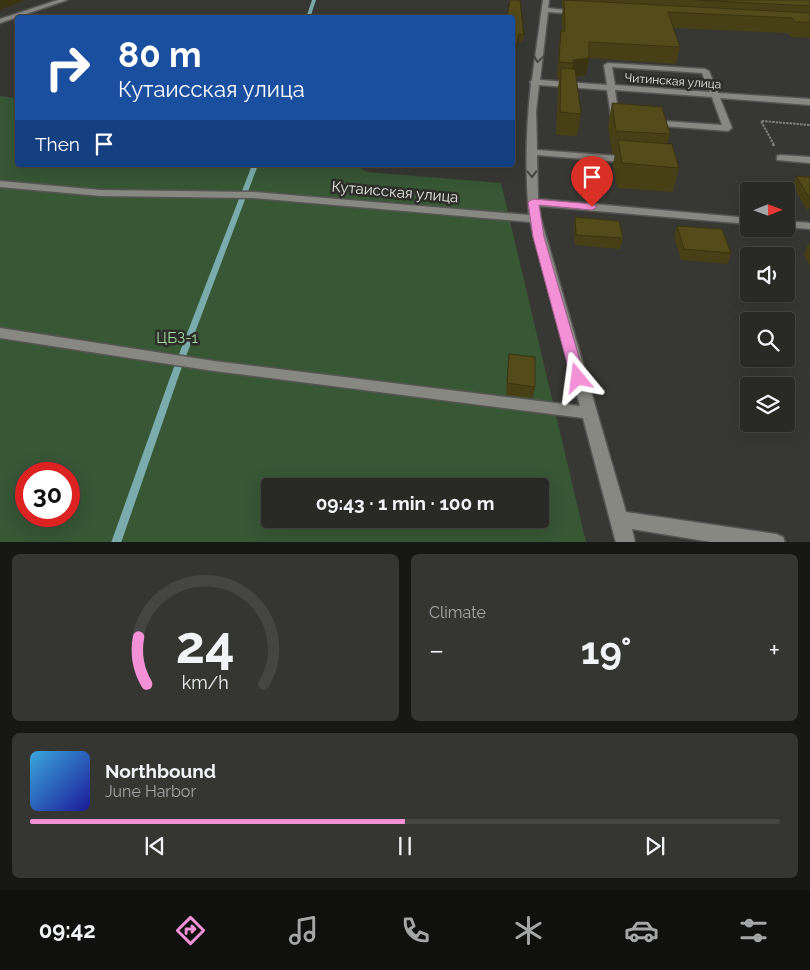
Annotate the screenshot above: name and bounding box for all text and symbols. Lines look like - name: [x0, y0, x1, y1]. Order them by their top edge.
- text: 80 m: [118, 34, 202, 75]
- icon: right: [35, 35, 100, 100]
- one-way arrow: [533, 54, 543, 63]
- street label: Читинская улица: [624, 71, 722, 91]
- text: Кутаисская улица: [118, 76, 305, 102]
- icon: arrive: [90, 130, 118, 158]
- text: Then: [35, 133, 80, 155]
- pin: [571, 156, 613, 207]
- icon: arrive: [578, 163, 606, 191]
- one-way arrow: [527, 170, 537, 178]
- street label: Кутаисская улица: [331, 177, 459, 207]
- north arrow: [740, 182, 795, 238]
- map controls: [740, 182, 795, 432]
- button: sound: [740, 247, 795, 302]
- button: search: [740, 312, 795, 367]
- park label: ЦБЗ-1: [156, 329, 198, 347]
- position arrow: [551, 351, 603, 403]
- button: layers: [740, 377, 795, 432]
- speed limit sign: 30: [15, 462, 80, 527]
- text: 09:43 · 1 min · 100 m: [316, 492, 494, 514]
- text: Climate: [429, 603, 486, 622]
- text: 24: [176, 614, 235, 675]
- text: 19°: [581, 628, 632, 673]
- text: −: [429, 634, 444, 667]
- text: +: [768, 634, 780, 667]
- text: km/h: [182, 672, 229, 693]
- text: Northbound: [105, 760, 216, 782]
- text: June Harbor: [105, 782, 196, 801]
- icon: previous: [141, 832, 169, 860]
- icon: pause: [391, 832, 419, 860]
- icon: next: [641, 832, 669, 860]
- icon: directions: [173, 913, 208, 948]
- icon: music: [286, 913, 321, 948]
- icon: phone: [398, 913, 433, 948]
- icon: climate: [511, 913, 546, 948]
- icon: car: [624, 913, 659, 948]
- icon: filters: [736, 913, 771, 948]
- text: 09:42: [39, 917, 96, 943]

